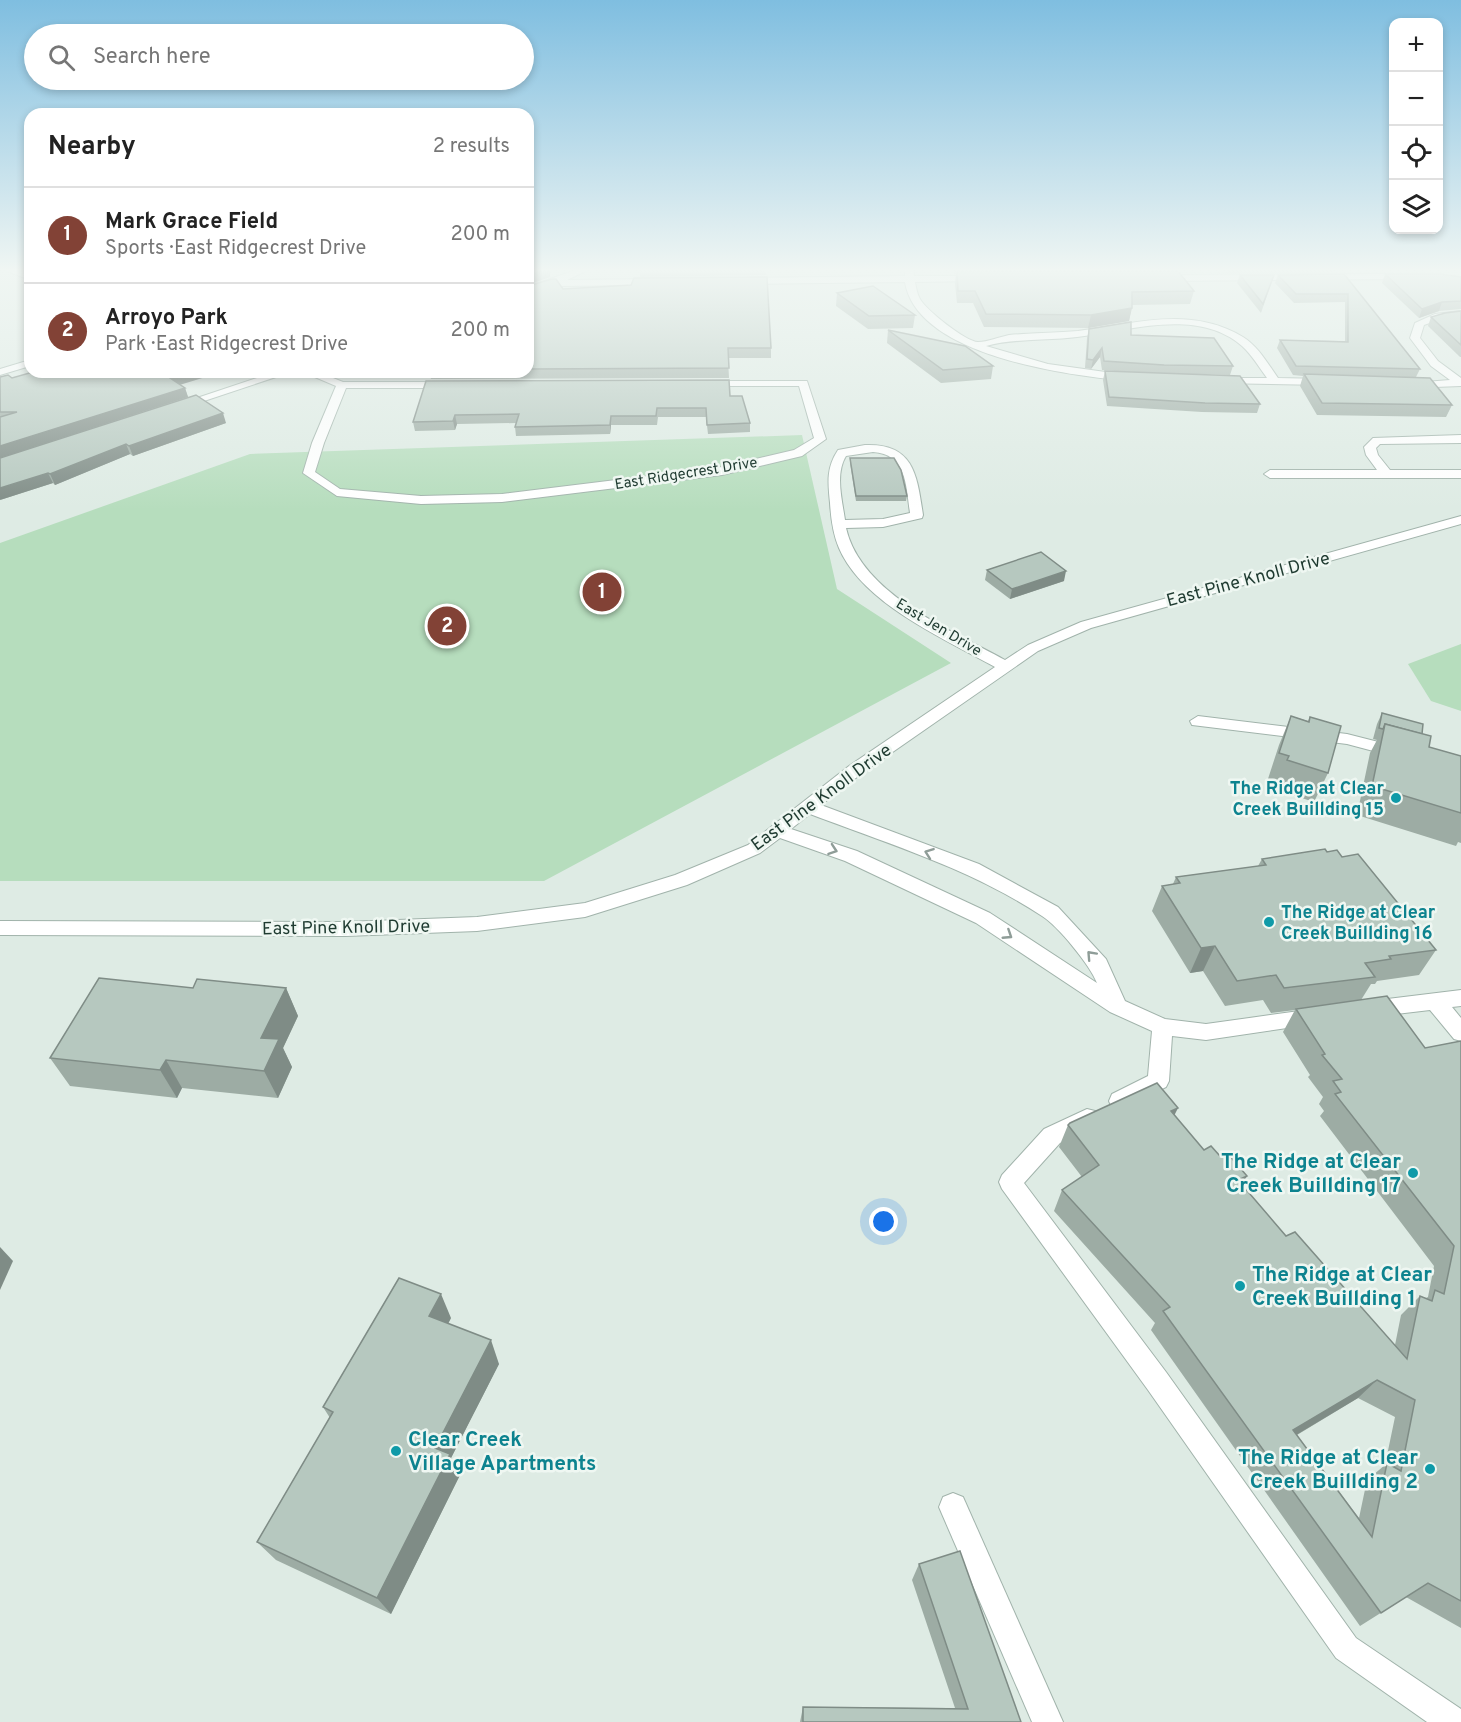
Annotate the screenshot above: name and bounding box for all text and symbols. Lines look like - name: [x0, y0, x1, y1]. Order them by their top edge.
- map controls: [1389, 18, 1443, 234]
- button: +: [1389, 18, 1443, 72]
- search box: [24, 24, 534, 90]
- icon: search: [45, 41, 78, 74]
- text: Search here: [93, 44, 211, 71]
- button: −: [1389, 72, 1443, 126]
- button: locate: [1389, 126, 1443, 180]
- text: Nearby: [48, 131, 136, 164]
- text: 2 results: [433, 134, 510, 160]
- button: layers: [1389, 180, 1443, 234]
- text: Mark Grace Field: [105, 209, 278, 236]
- text: 1: [64, 222, 72, 248]
- text: 200 m: [451, 222, 510, 248]
- text: Sports · East Ridgecrest Drive: [105, 236, 366, 262]
- text: Arroyo Park: [105, 305, 228, 332]
- text: 2: [61, 318, 74, 344]
- text: 200 m: [451, 318, 510, 344]
- text: Park · East Ridgecrest Drive: [105, 332, 348, 358]
- street label: East Ridgecrest Drive: [613, 454, 759, 495]
- street label: East Pine Knoll Drive: [1164, 548, 1333, 613]
- pin: 1: [582, 570, 622, 614]
- street label: East Jen Drive: [892, 595, 985, 661]
- pin: 2: [428, 604, 466, 648]
- street label: East Pine Knoll Drive: [747, 739, 897, 857]
- place label: The Ridge at Clear Creek Buillding 15: [1230, 778, 1384, 822]
- marker: The Ridge at Clear Creek Buillding 15: [1389, 791, 1403, 805]
- one-way arrow: [827, 842, 838, 855]
- one-way arrow: [924, 847, 934, 860]
- place label: The Ridge at Clear Creek Buillding 16: [1281, 902, 1436, 946]
- marker: The Ridge at Clear Creek Buillding 16: [1262, 915, 1276, 929]
- street label: East Pine Knoll Drive: [262, 916, 430, 941]
- one-way arrow: [1001, 928, 1012, 939]
- one-way arrow: [1087, 951, 1098, 962]
- place label: The Ridge at Clear Creek Buillding 17: [1221, 1149, 1401, 1200]
- marker: The Ridge at Clear Creek Buillding 17: [1406, 1166, 1420, 1180]
- your location: [869, 1207, 898, 1236]
- place label: The Ridge at Clear Creek Buillding 1: [1252, 1262, 1432, 1313]
- marker: The Ridge at Clear Creek Buillding 1: [1233, 1279, 1247, 1293]
- place label: Clear Creek Village Apartments: [408, 1427, 596, 1478]
- marker: Clear Creek Village Apartments: [389, 1444, 403, 1458]
- place label: The Ridge at Clear Creek Buillding 2: [1238, 1445, 1418, 1496]
- marker: The Ridge at Clear Creek Buillding 2: [1423, 1462, 1437, 1476]

